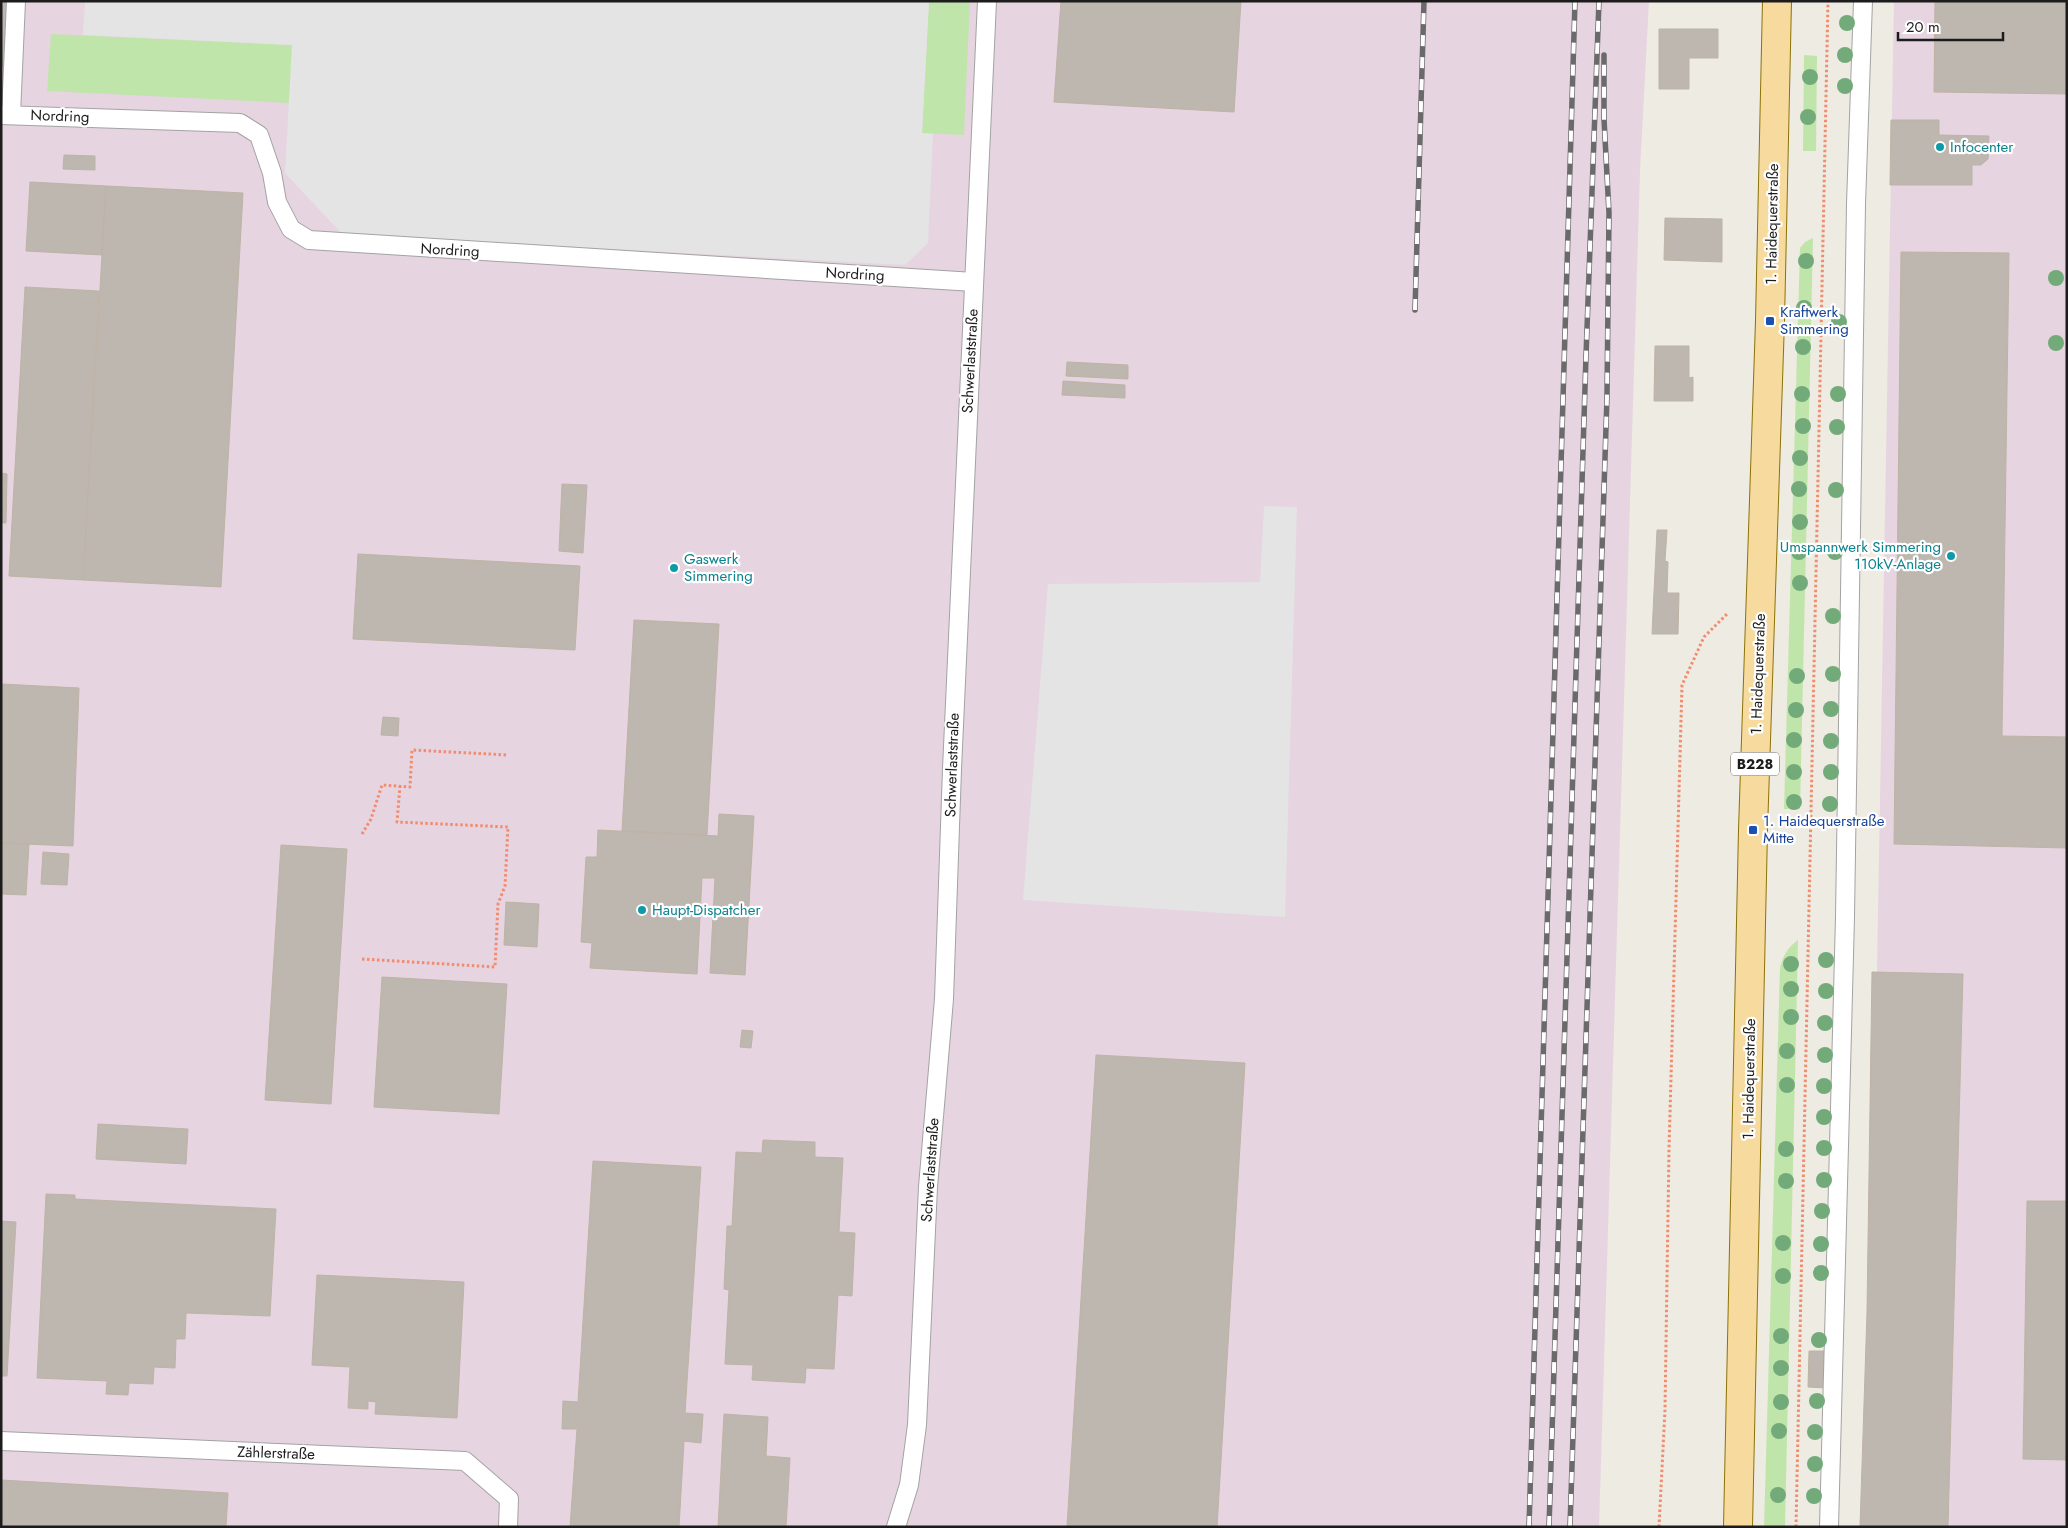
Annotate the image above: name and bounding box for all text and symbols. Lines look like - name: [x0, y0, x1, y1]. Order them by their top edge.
- scale bar: [1898, 10, 2003, 42]
- text: 20 m: [1906, 16, 1940, 38]
- street label: Nordring: [30, 104, 90, 128]
- place label: Infocenter: [1950, 136, 2014, 158]
- marker: Infocenter: [1934, 141, 1946, 153]
- street label: 1. Haidequerstraße: [1760, 163, 1784, 285]
- street label: Nordring: [420, 237, 480, 263]
- street label: Nordring: [825, 261, 885, 287]
- place label: Kraftwerk Simmering: [1780, 301, 1849, 340]
- street label: Schwerlaststraße: [956, 308, 984, 414]
- marker: Kraftwerk Simmering: [1764, 315, 1776, 327]
- place label: Umspannwerk Simmering 110kV-Anlage: [1780, 536, 1941, 575]
- place label: Gaswerk Simmering: [684, 548, 753, 587]
- marker: Umspannwerk Simmering 110kV-Anlage: [1945, 550, 1957, 562]
- marker: Gaswerk Simmering: [668, 562, 680, 574]
- street label: 1. Haidequerstraße: [1745, 613, 1771, 735]
- street label: Schwerlaststraße: [939, 712, 965, 818]
- road number: B228: [1731, 752, 1779, 776]
- place label: 1. Haidequerstraße Mitte: [1763, 810, 1885, 849]
- marker: 1. Haidequerstraße Mitte: [1747, 824, 1759, 836]
- place label: Haupt-Dispatcher: [652, 899, 761, 921]
- marker: Haupt-Dispatcher: [636, 904, 648, 916]
- street label: 1. Haidequerstraße: [1737, 1018, 1761, 1140]
- street label: Schwerlaststraße: [915, 1117, 945, 1223]
- street label: Zählerstraße: [237, 1441, 316, 1465]

